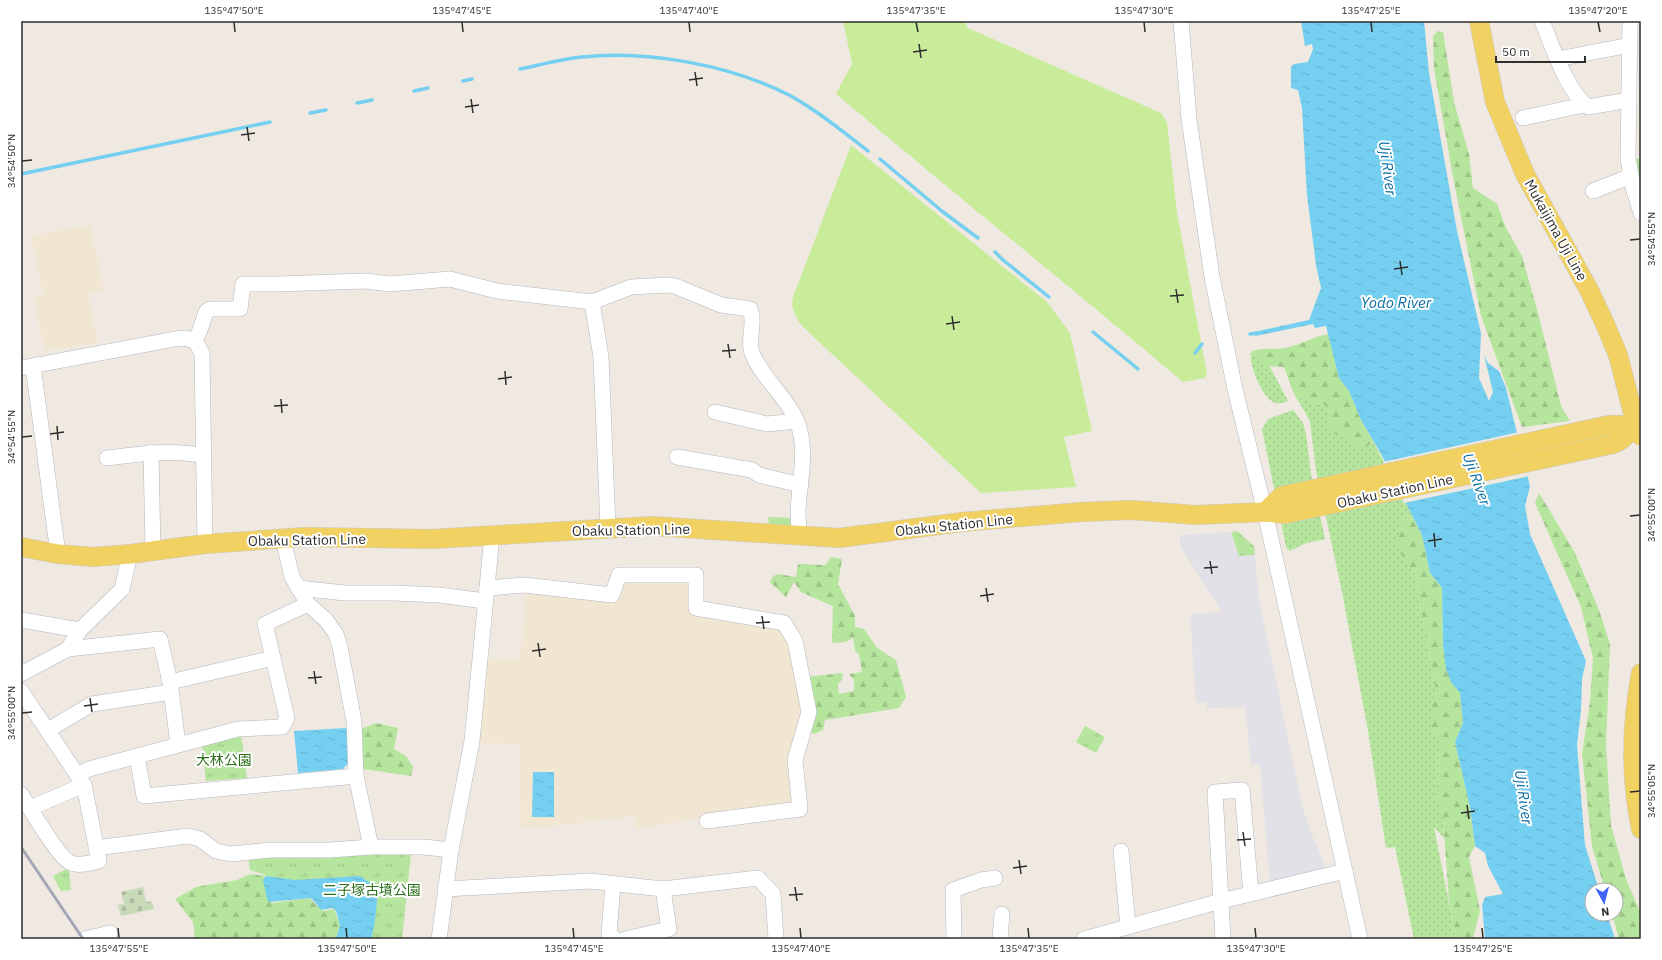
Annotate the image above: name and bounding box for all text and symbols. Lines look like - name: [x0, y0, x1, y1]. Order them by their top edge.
- text: 135°47'50"E: [204, 4, 264, 17]
- text: 135°47'45"E: [432, 4, 492, 17]
- text: 135°47'40"E: [659, 4, 719, 17]
- text: 135°47'35"E: [886, 4, 946, 17]
- text: 135°47'30"E: [1114, 4, 1174, 17]
- text: 135°47'25"E: [1341, 4, 1401, 17]
- text: 135°47'20"E: [1568, 4, 1628, 17]
- scale bar: [1496, 38, 1585, 64]
- text: 50 m: [1502, 44, 1530, 59]
- text: 34°54'50"N: [5, 134, 18, 188]
- water label: Uji River: [1375, 140, 1401, 197]
- street label: Mukaijima Uji Line: [1521, 176, 1592, 284]
- text: 34°54'55"N: [1645, 212, 1658, 266]
- water label: Yodo River: [1361, 293, 1432, 312]
- text: 34°54'55"N: [5, 410, 18, 464]
- water label: Uji River: [1459, 450, 1495, 508]
- street label: Obaku Station Line: [1335, 470, 1455, 512]
- text: 34°55'00"N: [1645, 488, 1658, 542]
- street label: Obaku Station Line: [894, 510, 1014, 540]
- street label: Obaku Station Line: [572, 520, 691, 540]
- street label: Obaku Station Line: [248, 530, 367, 550]
- text: 34°55'00"N: [5, 686, 18, 740]
- park label: 大林公園: [196, 751, 252, 769]
- text: 34°55'05"N: [1645, 764, 1658, 818]
- water label: Uji River: [1511, 769, 1537, 826]
- park label: 二子塚古墳公園: [323, 881, 421, 899]
- north arrow: [1584, 882, 1624, 922]
- text: N: [1600, 904, 1610, 919]
- text: 135°47'55"E: [89, 942, 149, 955]
- text: 135°47'50"E: [317, 942, 377, 955]
- text: 135°47'45"E: [544, 942, 604, 955]
- text: 135°47'40"E: [771, 942, 831, 955]
- text: 135°47'35"E: [999, 942, 1059, 955]
- text: 135°47'30"E: [1226, 942, 1286, 955]
- text: 135°47'25"E: [1453, 942, 1513, 955]

